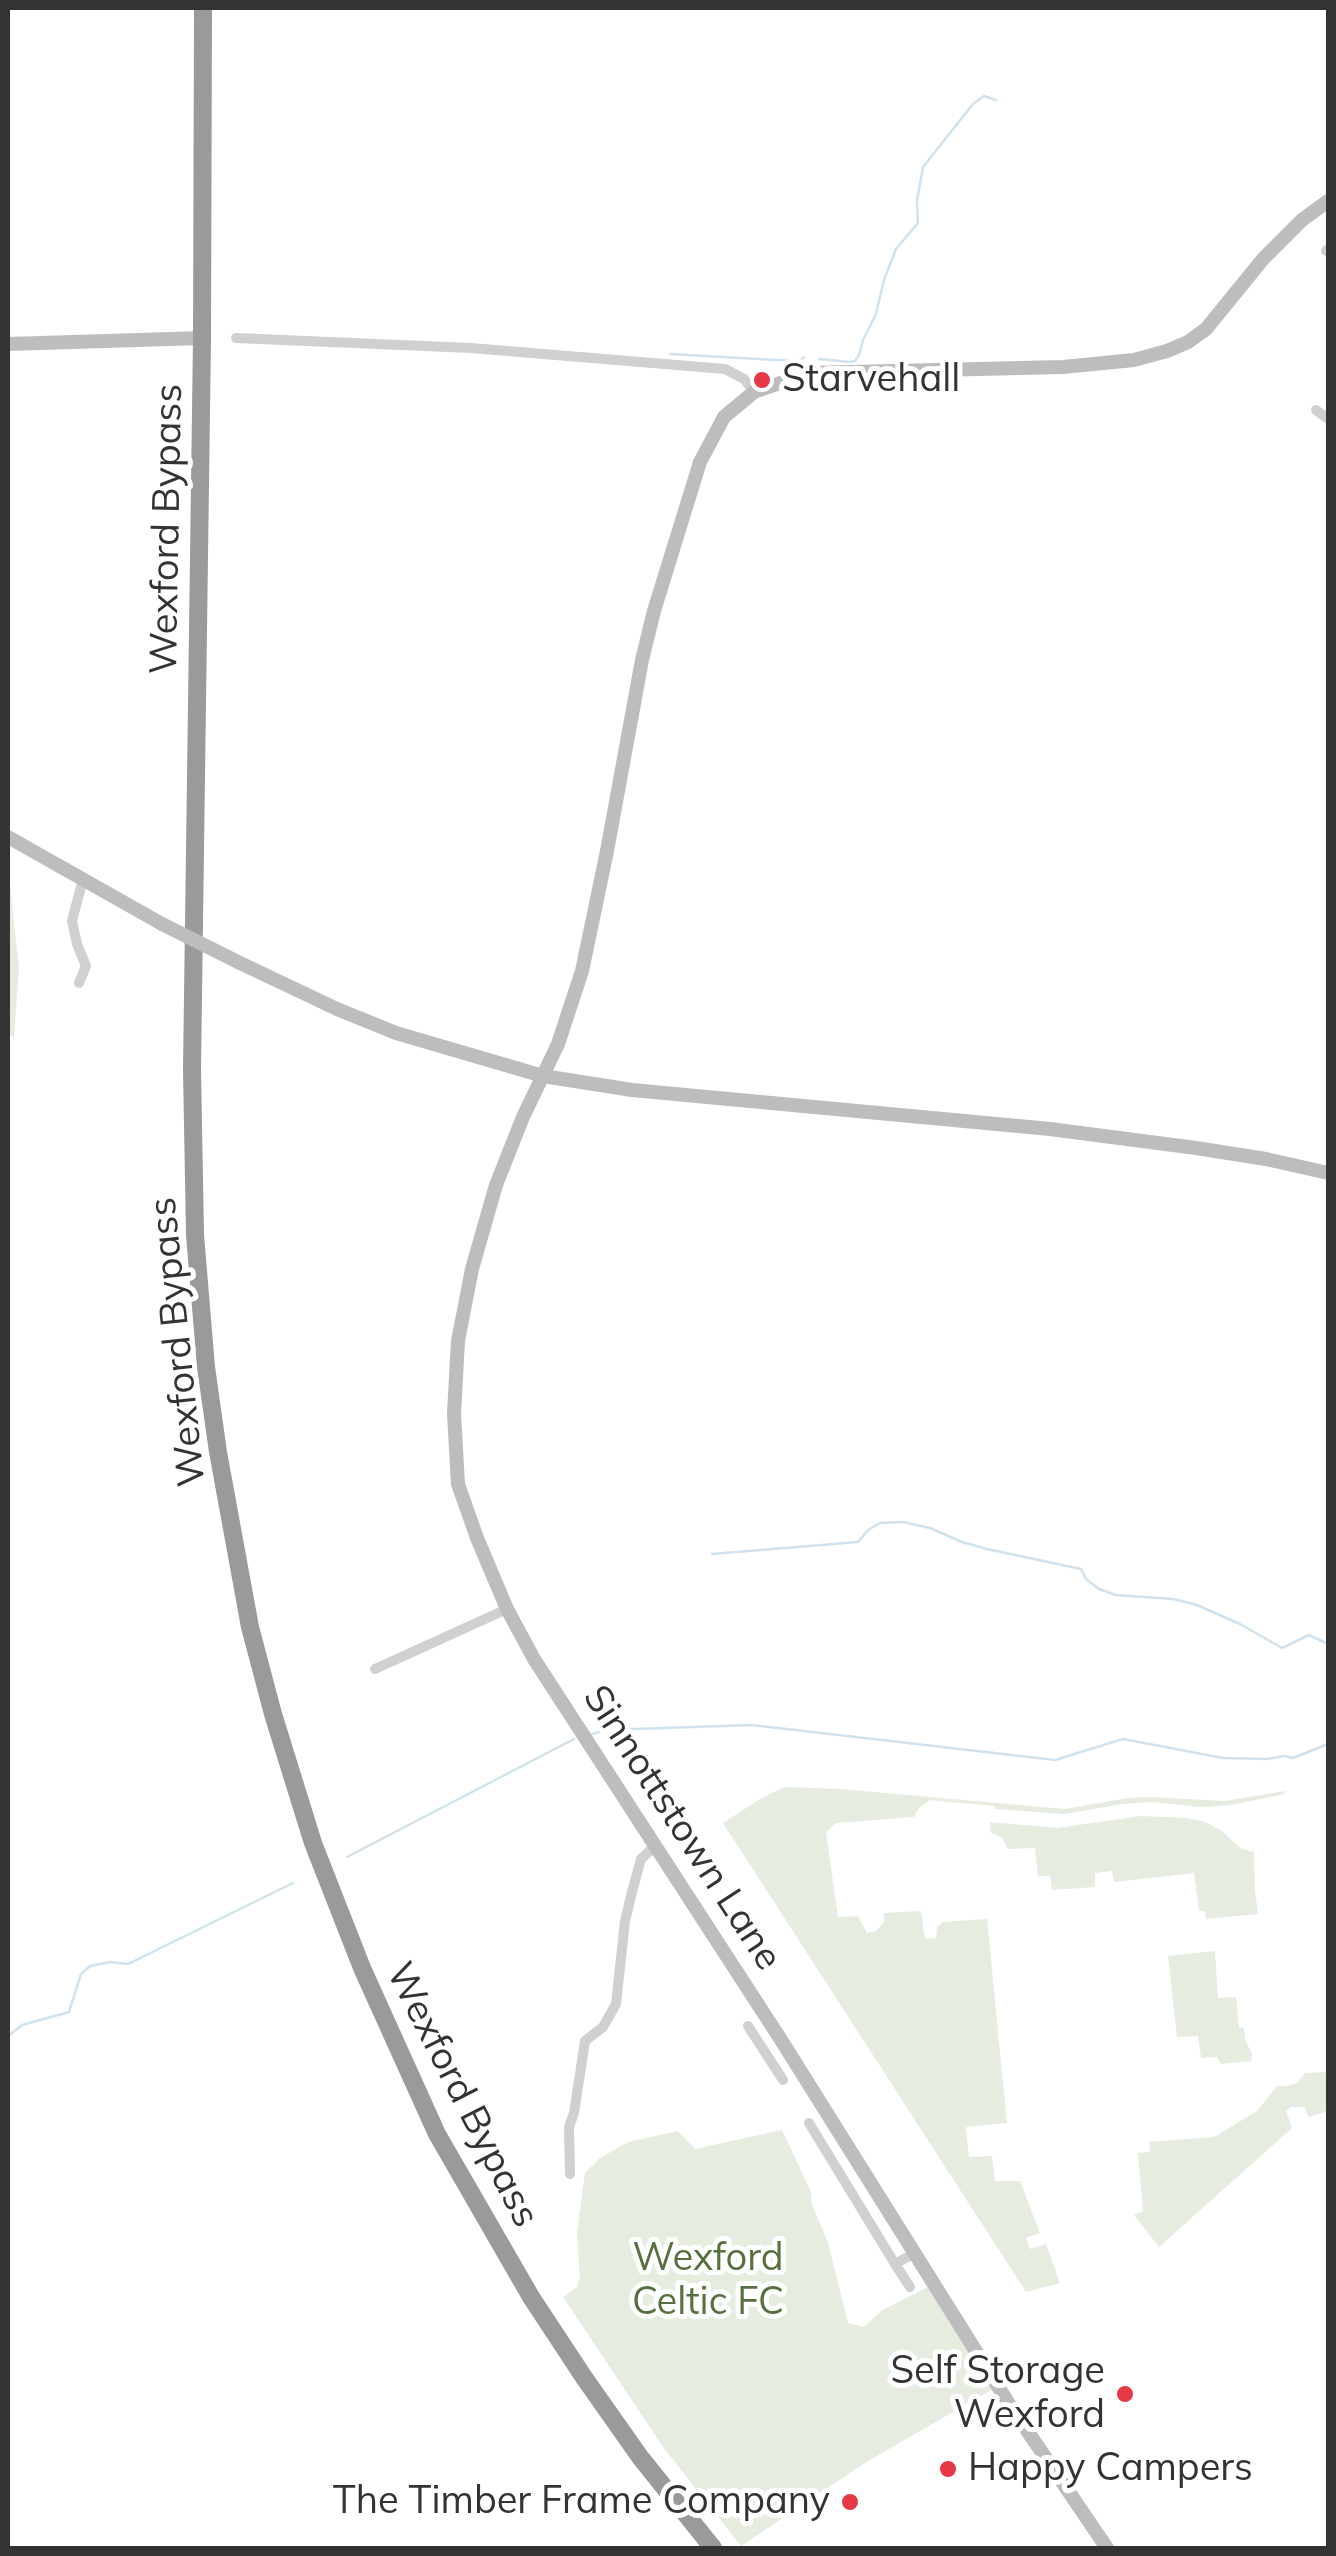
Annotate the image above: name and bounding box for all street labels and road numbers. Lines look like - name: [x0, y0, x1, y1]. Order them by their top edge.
- street label: Wexford Bypass: [142, 383, 192, 675]
- street label: Wexford Bypass: [140, 1195, 216, 1489]
- street label: Sinnottstown Lane: [573, 1677, 791, 1979]
- street label: Wexford Bypass: [376, 1955, 548, 2235]

